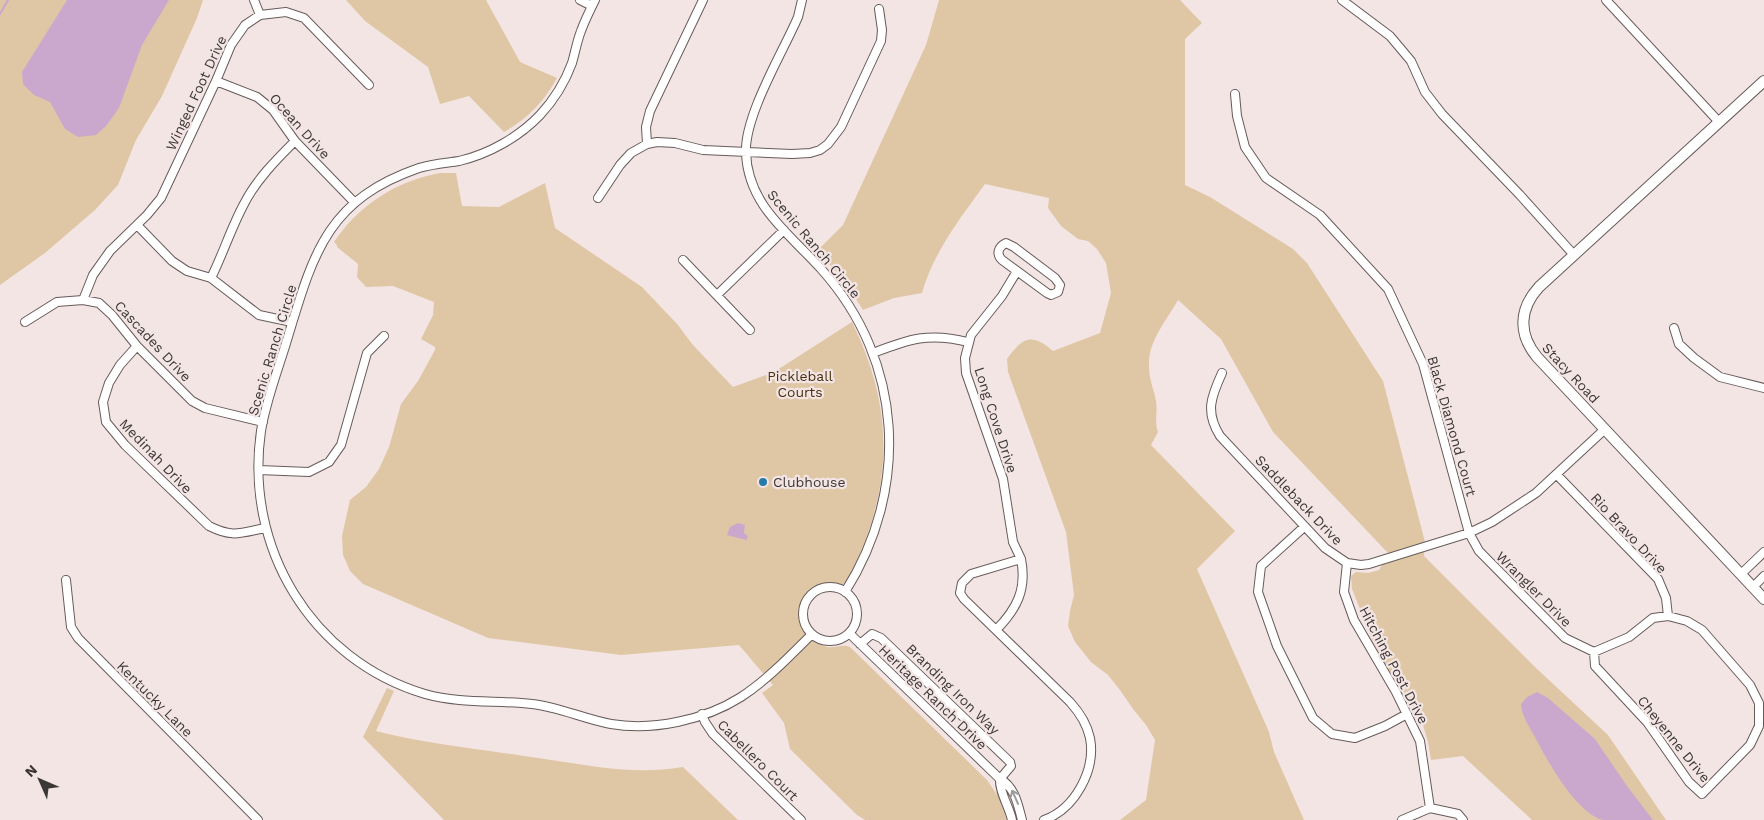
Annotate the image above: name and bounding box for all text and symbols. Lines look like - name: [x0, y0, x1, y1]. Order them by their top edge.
- street label: Winged Foot Drive: [162, 33, 230, 153]
- street label: Ocean Drive: [266, 90, 334, 162]
- street label: Scenic Ranch Circle: [764, 187, 864, 301]
- street label: Scenic Ranch Circle: [244, 283, 300, 417]
- street label: Cascades Drive: [112, 297, 194, 385]
- street label: Stacy Road: [1539, 340, 1603, 406]
- street label: Black Diamond Court: [1424, 354, 1480, 498]
- street label: Long Cove Drive: [971, 365, 1021, 475]
- park label: Pickleball Courts: [767, 368, 834, 400]
- street label: Medinah Drive: [116, 415, 196, 497]
- street label: Saddleback Drive: [1252, 452, 1346, 548]
- place label: Clubhouse: [773, 474, 845, 490]
- marker: Clubhouse: [757, 476, 769, 488]
- street label: Rio Bravo Drive: [1588, 490, 1670, 576]
- street label: Wrangler Drive: [1493, 548, 1575, 630]
- street label: Hitching Post Drive: [1356, 604, 1432, 726]
- street label: Branding Iron Way: [903, 640, 1003, 738]
- street label: Heritage Ranch Drive: [876, 641, 990, 753]
- street label: Kentucky Lane: [114, 658, 196, 740]
- street label: Cheyenne Drive: [1634, 693, 1714, 785]
- street label: Cabellero Court: [714, 716, 802, 804]
- north arrow: [15, 755, 65, 805]
- text: N: [21, 761, 40, 780]
- one-way arrow: [1009, 790, 1019, 805]

